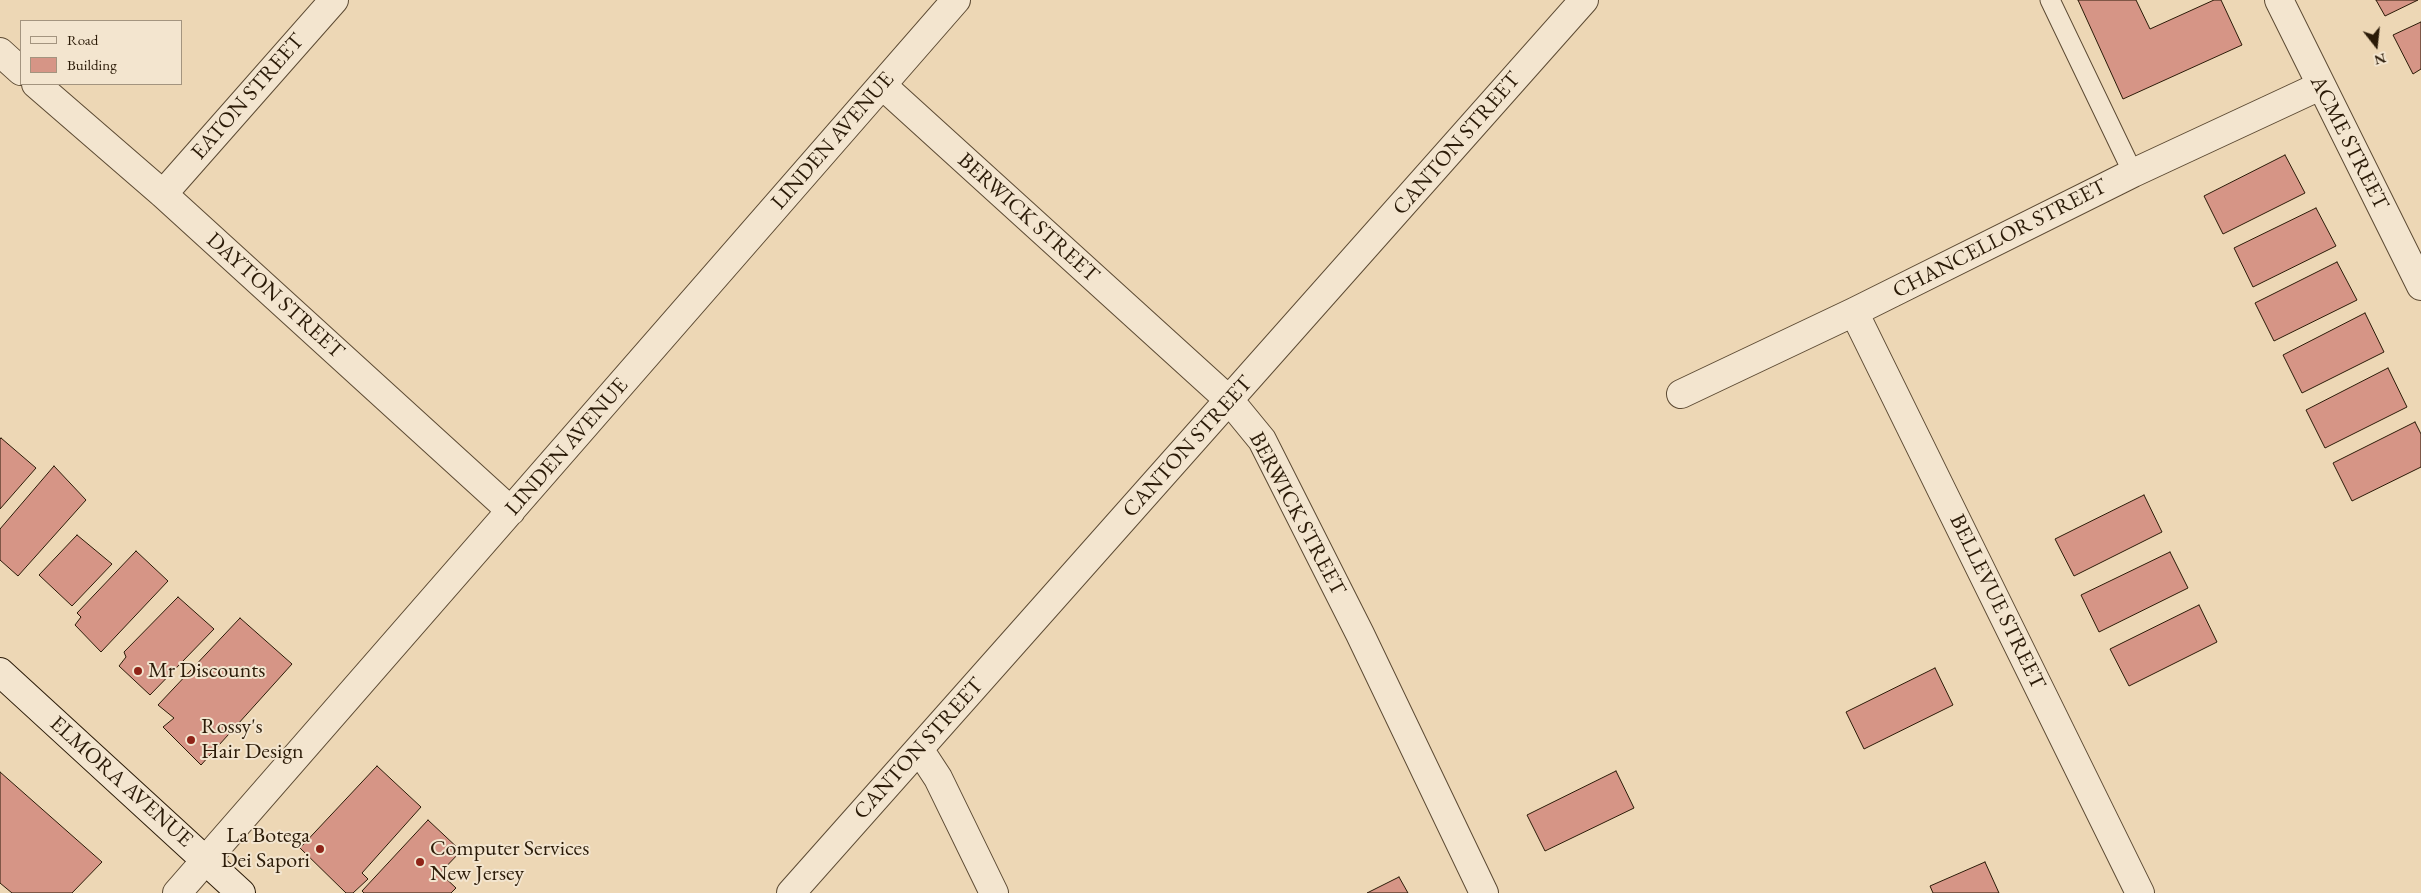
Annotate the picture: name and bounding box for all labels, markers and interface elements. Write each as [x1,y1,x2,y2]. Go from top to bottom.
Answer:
legend [20,20,182,85]
north arrow [2351,20,2401,70]
street label: EATON STREET [186,28,310,166]
text: Road [67,30,98,49]
text: N [2372,49,2388,70]
text: Building [67,55,117,74]
street label: LINDEN AVENUE [766,67,900,215]
street label: CANTON STREET [1388,67,1526,221]
street label: ACME STREET [2304,72,2394,214]
street label: BERWICK STREET [952,148,1104,288]
street label: CHANCELLOR STREET [1888,173,2112,305]
street label: DAYTON STREET [201,227,349,365]
street label: CANTON STREET [1118,371,1258,523]
street label: LINDEN AVENUE [500,373,634,521]
street label: BERWICK STREET [1243,428,1351,600]
street label: BELLEVUE STREET [1943,510,2051,694]
place label: Mr Discounts [148,658,265,684]
marker: Mr Discounts [132,665,144,677]
street label: CANTON STREET [849,673,989,825]
street label: ELMORA AVENUE [44,711,198,853]
place label: Rossy's Hair Design [201,714,304,766]
marker: Rossy's Hair Design [185,734,197,746]
place label: La Botega Dei Sapori [221,823,310,874]
place label: Computer Services New Jersey [430,836,589,888]
marker: La Botega Dei Sapori [314,843,326,855]
marker: Computer Services New Jersey [414,856,426,868]

